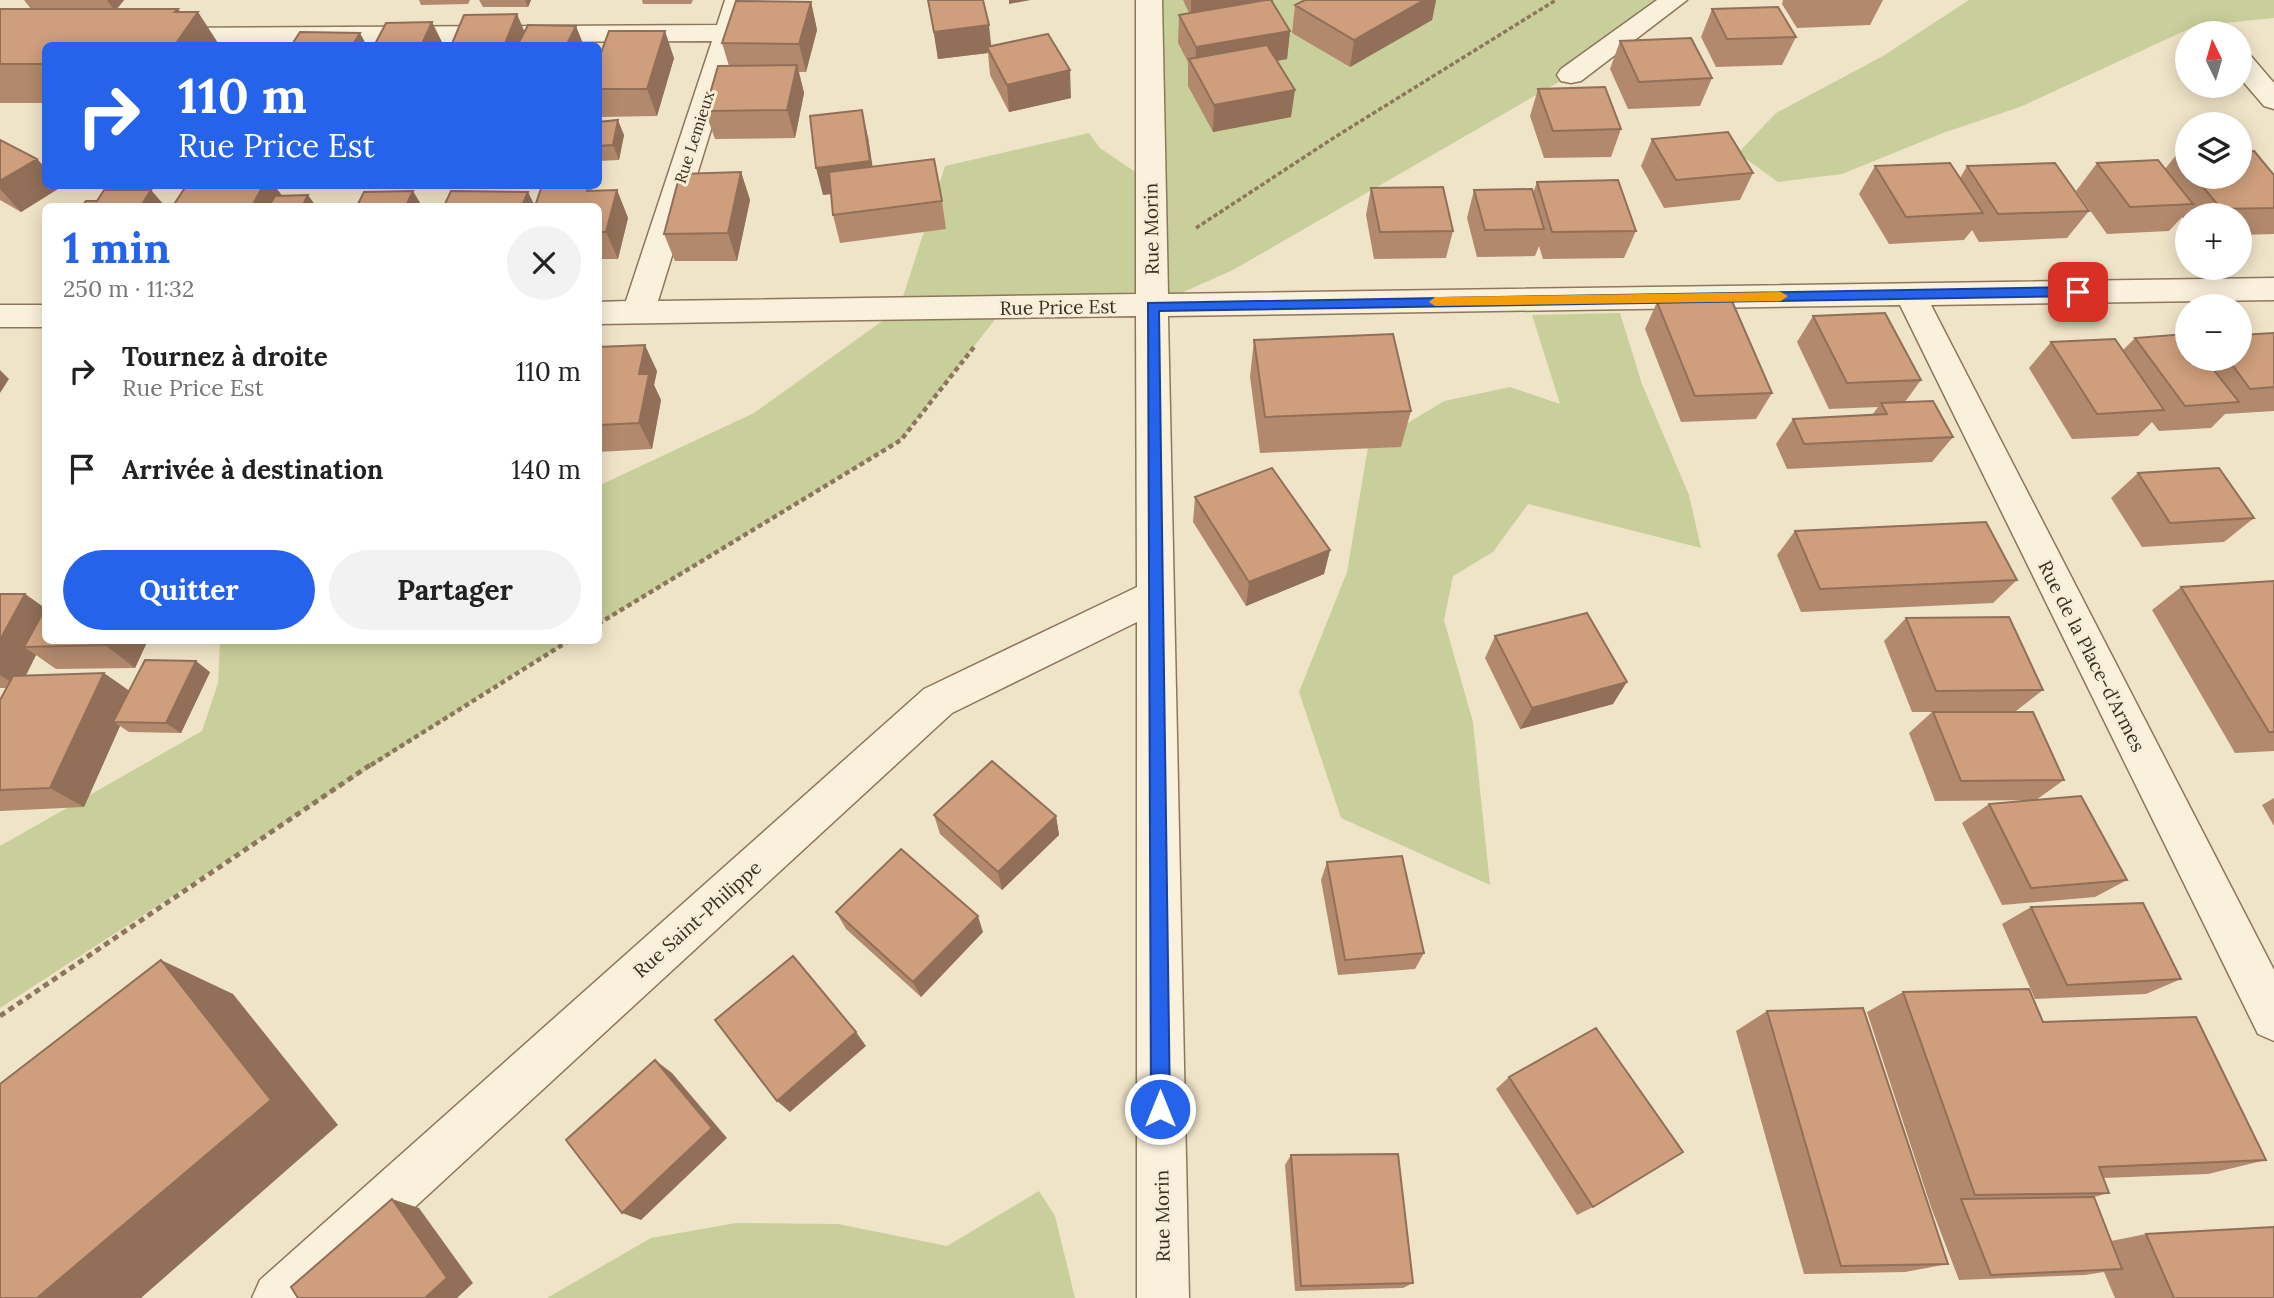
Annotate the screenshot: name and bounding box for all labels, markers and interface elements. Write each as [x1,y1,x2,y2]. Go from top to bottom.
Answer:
north arrow [2175,21,2252,98]
map controls [2175,21,2252,371]
text: 110 m [178,64,307,126]
icon: right [63,70,154,161]
street label: Rue Lemieux [670,88,718,186]
button: layers [2175,112,2252,189]
text: Rue Price Est [178,125,375,166]
street label: Rue Morin [1138,183,1164,275]
button: + [2175,203,2252,280]
text: 1 min [63,221,170,275]
button: close [507,226,581,300]
pin [2048,262,2108,322]
icon: arrive [2059,273,2097,311]
text: 250 m · 11:32 [63,274,194,303]
street label: Rue Price Est [999,294,1117,320]
button: − [2175,294,2252,371]
text: Tournez à droite [122,340,328,373]
icon: right [63,352,101,390]
text: 110 m [516,355,581,388]
text: Rue Price Est [122,373,264,402]
icon: arrive [63,450,101,488]
text: Arrivée à destination [122,453,383,486]
text: 140 m [511,453,581,486]
button: Quitter [63,550,315,630]
button: Partager [329,550,581,630]
street label: Rue de la Place-d'Armes [2033,556,2151,756]
street label: Rue Saint-Philippe [628,855,766,983]
position arrow [1123,1072,1197,1146]
street label: Rue Morin [1149,1170,1175,1262]

